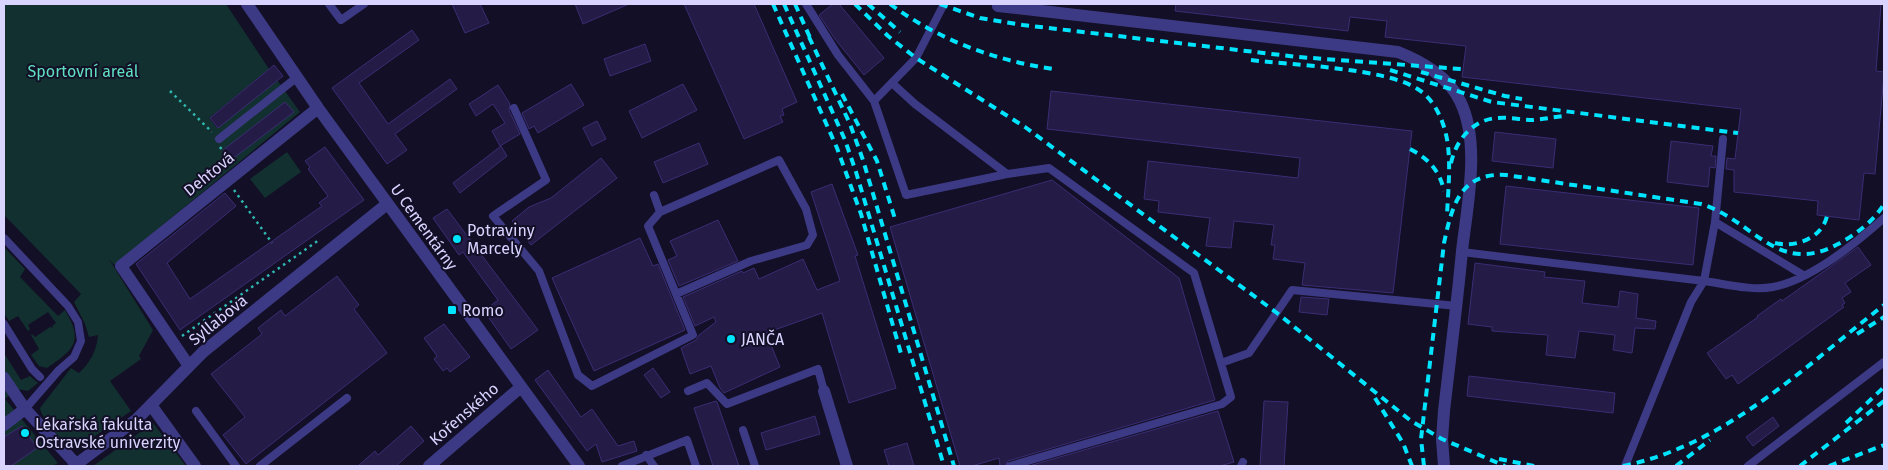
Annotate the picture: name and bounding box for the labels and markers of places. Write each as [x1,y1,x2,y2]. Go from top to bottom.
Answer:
place label: Potraviny Marcely [467,221,535,258]
marker: Potraviny Marcely [451,233,463,245]
place label: Romo [462,301,504,320]
marker: Romo [446,304,458,316]
place label: JANČA [741,329,785,349]
marker: JANČA [725,333,737,345]
place label: Lékařská fakulta Ostravské univerzity [35,415,181,452]
marker: Lékařská fakulta Ostravské univerzity [19,427,31,439]

